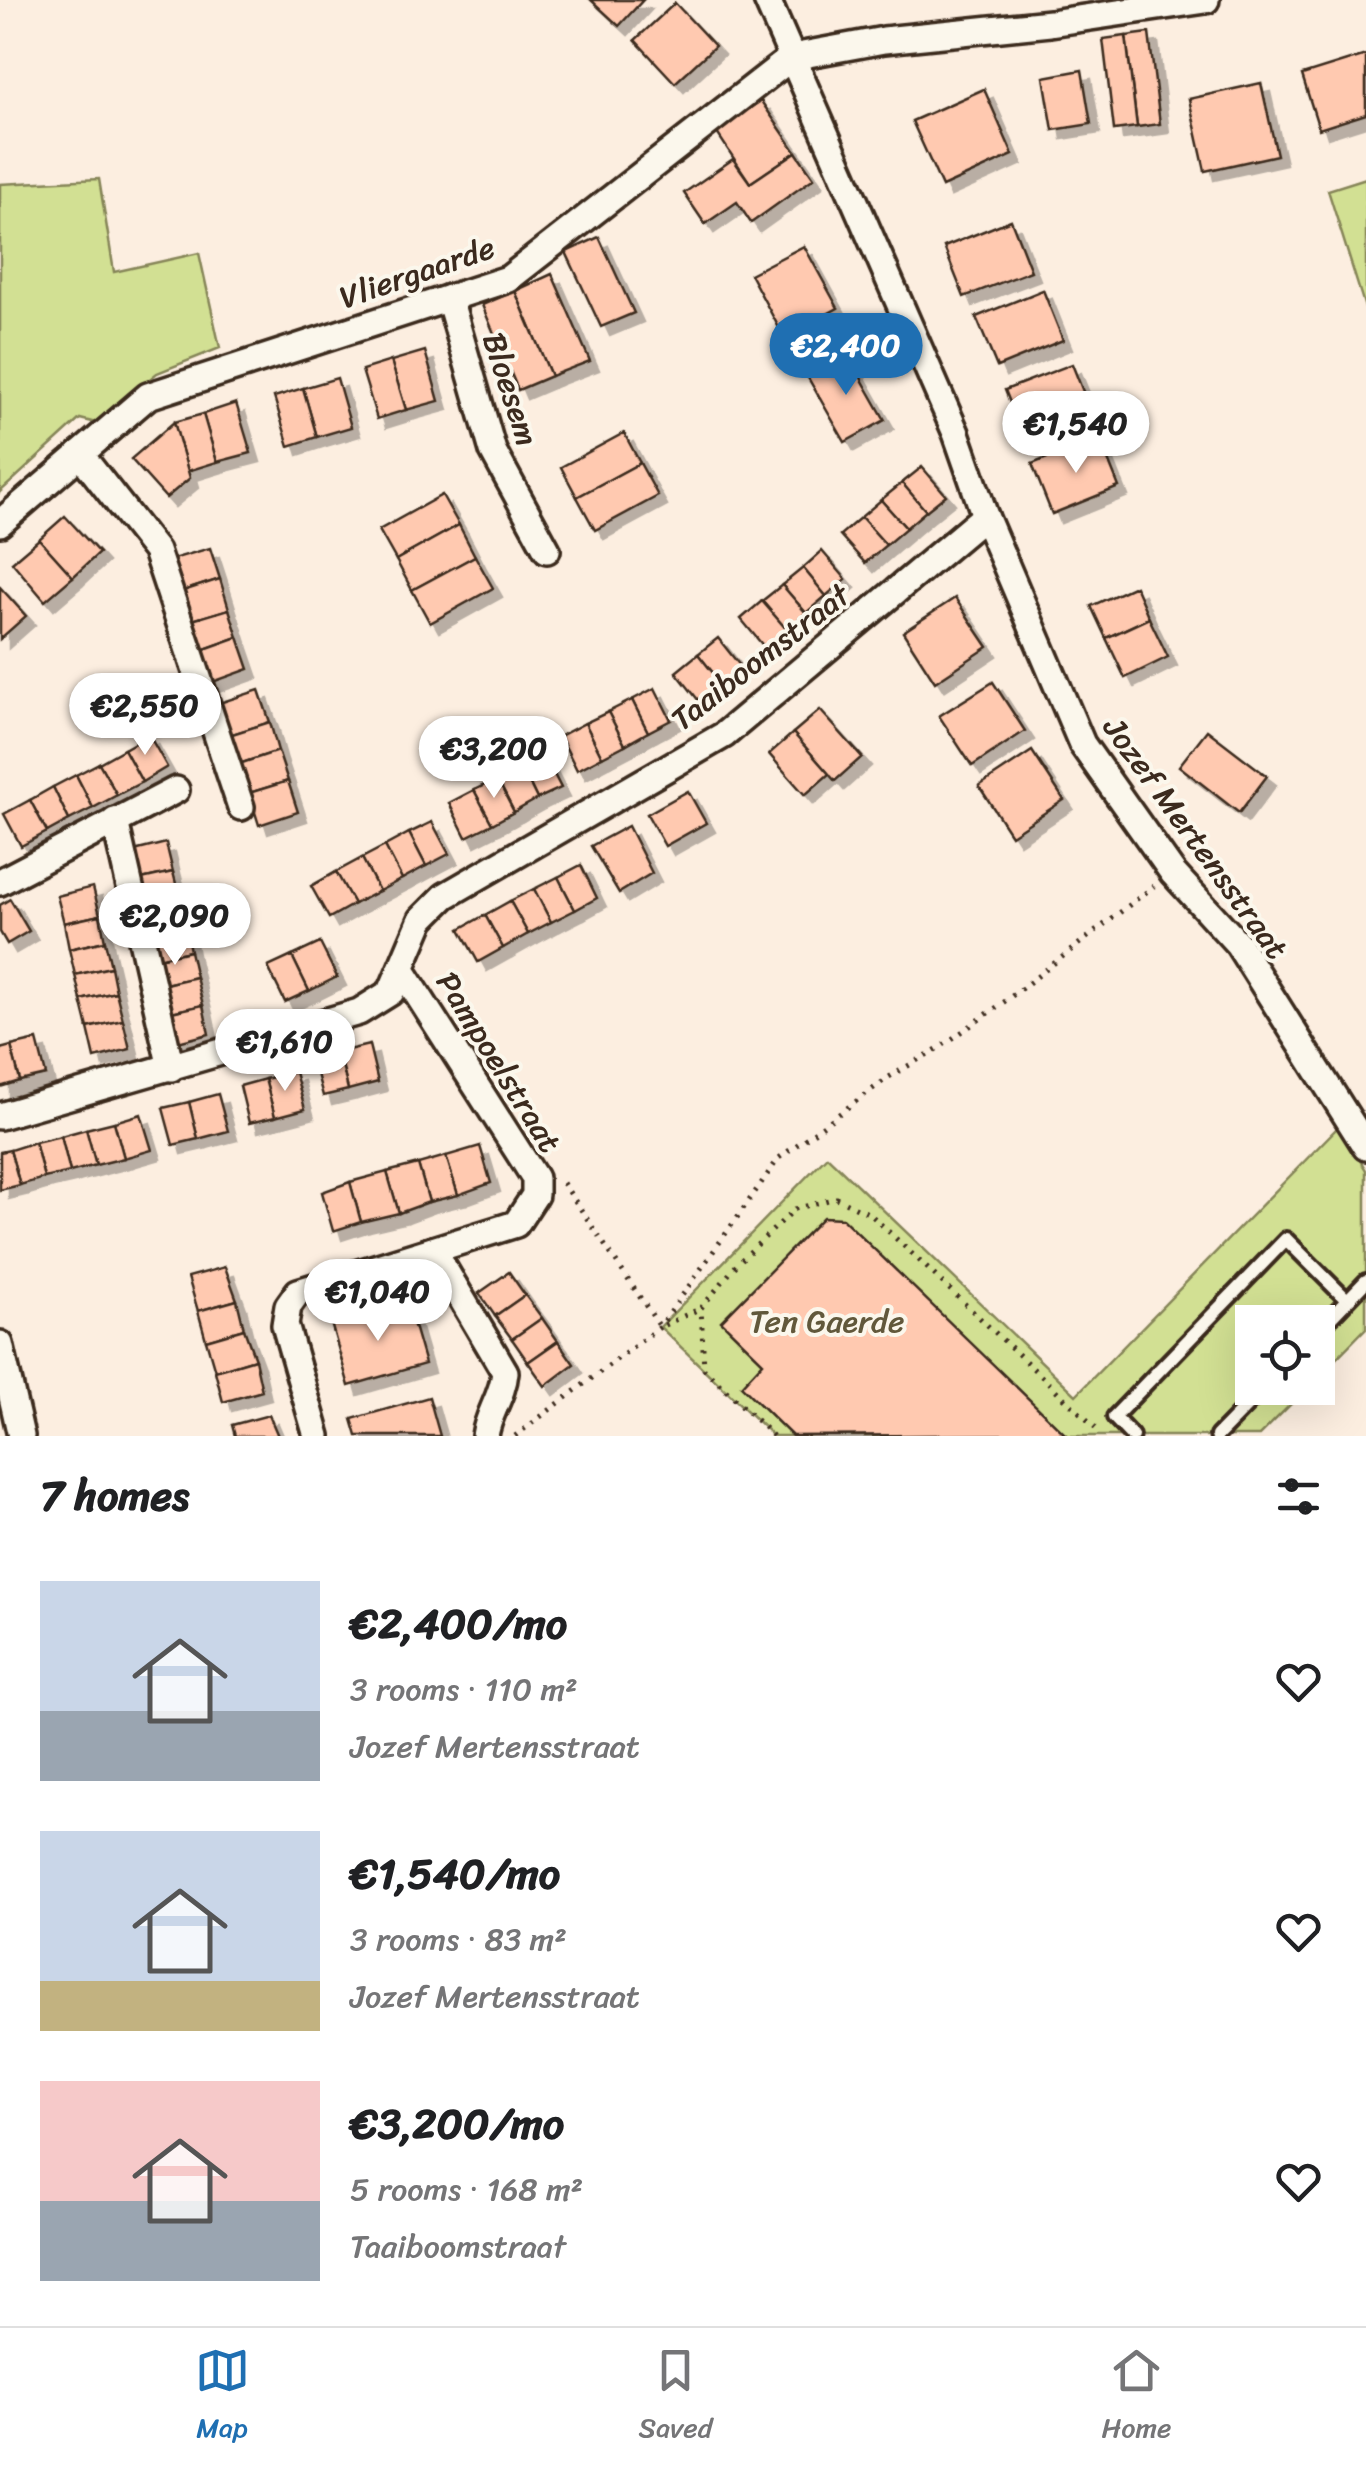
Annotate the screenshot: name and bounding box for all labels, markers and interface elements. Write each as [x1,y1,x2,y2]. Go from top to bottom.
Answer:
street label: Vliergaarde [332,219,503,326]
pin: €2,400 [765,313,927,398]
text: €2,400 [792,317,900,374]
street label: Bloesem [465,325,556,453]
pin: €1,540 [995,391,1157,476]
text: €1,540 [1024,395,1128,452]
street label: Taaiboomstraat [658,568,864,746]
pin: €2,550 [64,673,226,758]
text: €2,550 [91,677,199,734]
street label: Jozef Mertensstraat [1087,704,1304,972]
pin: €3,200 [413,716,575,801]
text: €3,200 [441,720,547,777]
pin: €2,090 [94,883,256,968]
text: €2,090 [121,887,229,944]
street label: Pampoelstraat [420,960,577,1165]
pin: €1,610 [204,1009,366,1094]
text: €1,610 [237,1013,333,1070]
pin: €1,040 [297,1259,459,1344]
text: €1,040 [326,1263,430,1320]
park label: Ten Gaerde [750,1293,904,1350]
map controls [1235,1305,1335,1405]
button: locate [1235,1305,1335,1405]
text: 7 homes [40,1459,189,1533]
icon: filters [1271,1469,1326,1524]
text: €2,400/mo [350,1587,567,1661]
icon: home [120,1621,240,1741]
icon: heart [1271,1654,1326,1709]
text: 3 rooms · 110 m² [350,1661,578,1718]
text: Jozef Mertensstraat [350,1718,640,1775]
text: €1,540/mo [350,1837,560,1911]
icon: home [120,1871,240,1991]
icon: heart [1271,1904,1326,1959]
text: 3 rooms · 83 m² [350,1911,567,1968]
text: Jozef Mertensstraat [350,1968,640,2025]
text: €3,200/mo [350,2087,564,2161]
icon: home [120,2121,240,2241]
icon: heart [1271,2154,1326,2209]
text: 5 rooms · 168 m² [350,2161,583,2218]
text: Taaiboomstraat [350,2218,566,2275]
tab: Map [195,2343,250,2452]
tab: Saved [639,2343,712,2452]
tab: Home [1102,2343,1171,2452]

